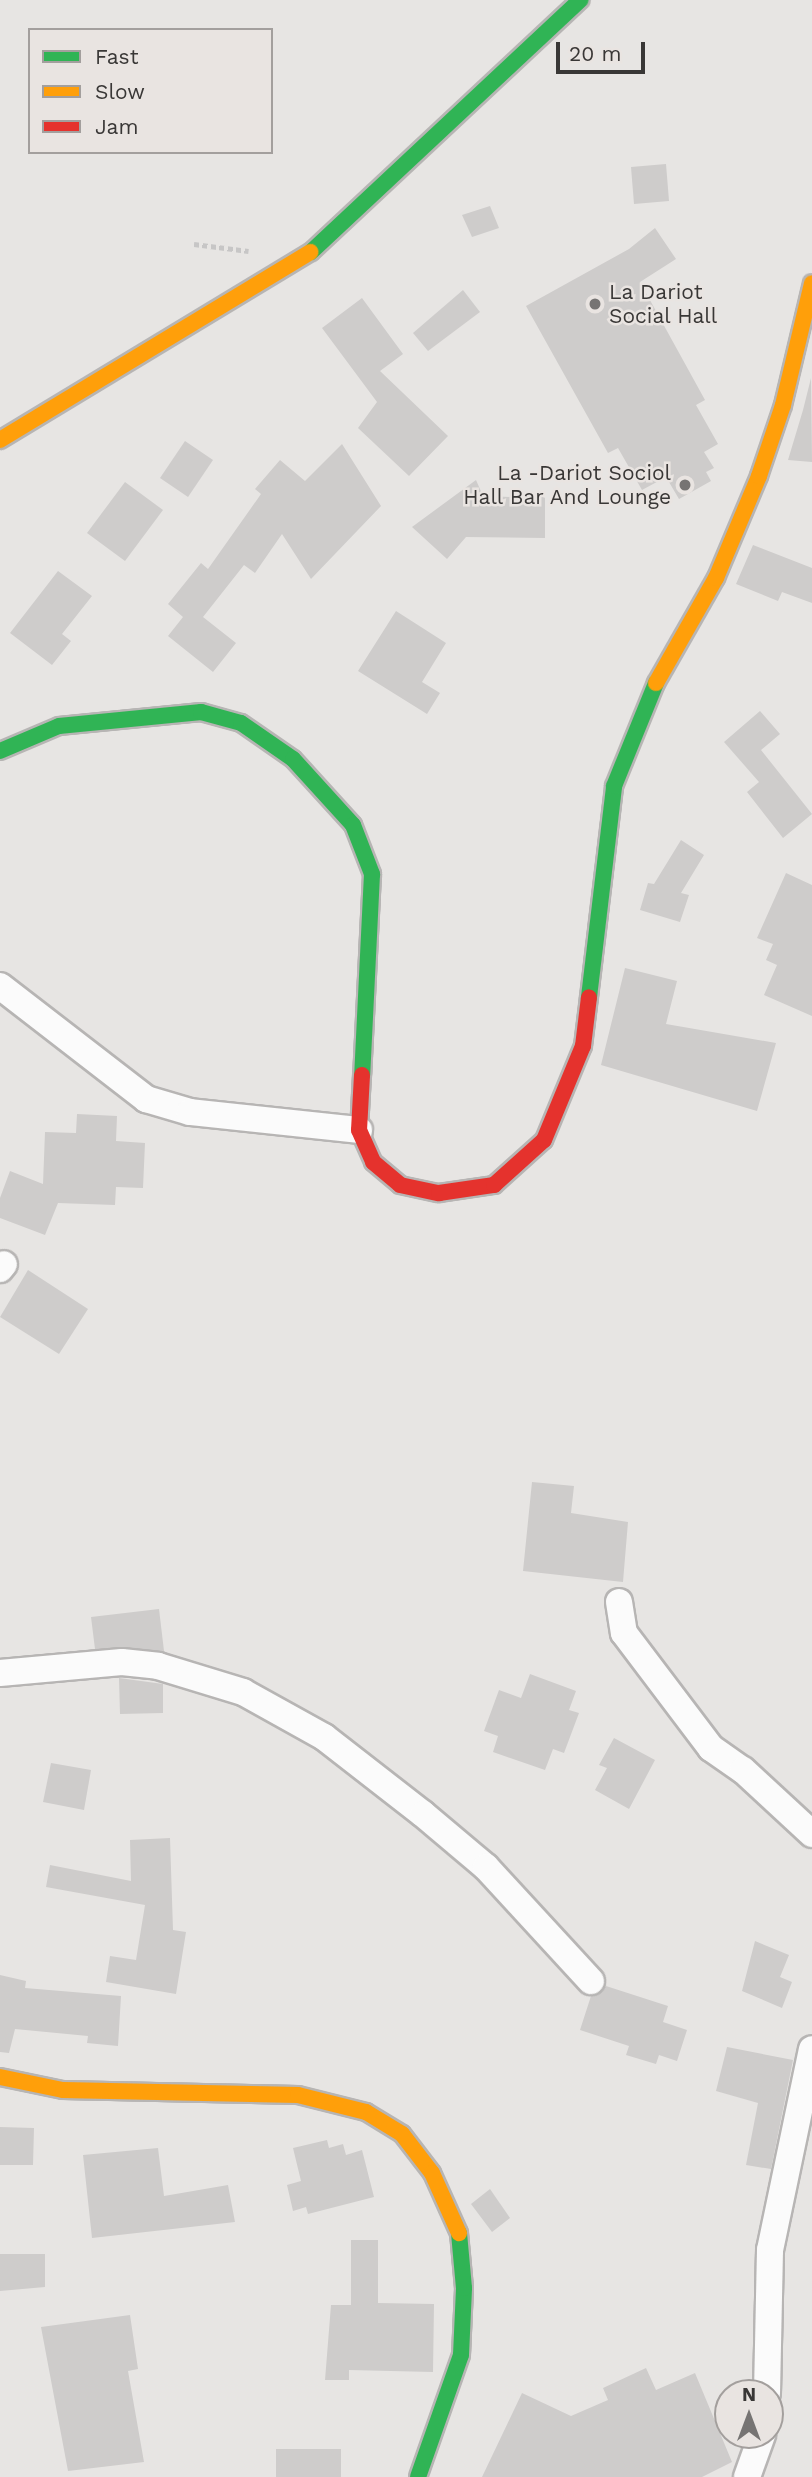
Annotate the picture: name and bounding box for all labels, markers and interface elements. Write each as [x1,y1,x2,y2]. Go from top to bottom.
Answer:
legend [28,28,273,154]
scale bar [560,28,649,72]
text: 20 m [569,41,621,66]
text: Fast [95,44,139,69]
text: Slow [95,79,145,104]
text: Jam [95,114,138,139]
place label: La Dariot Social Hall [609,279,718,329]
marker: La Dariot Social Hall [587,296,603,312]
place label: La -Dariot Sociol Hall Bar And Lounge [461,460,671,510]
marker: La -Dariot Sociol Hall Bar And Lounge [677,477,693,493]
north arrow [714,2379,784,2449]
text: N [742,2383,756,2406]

